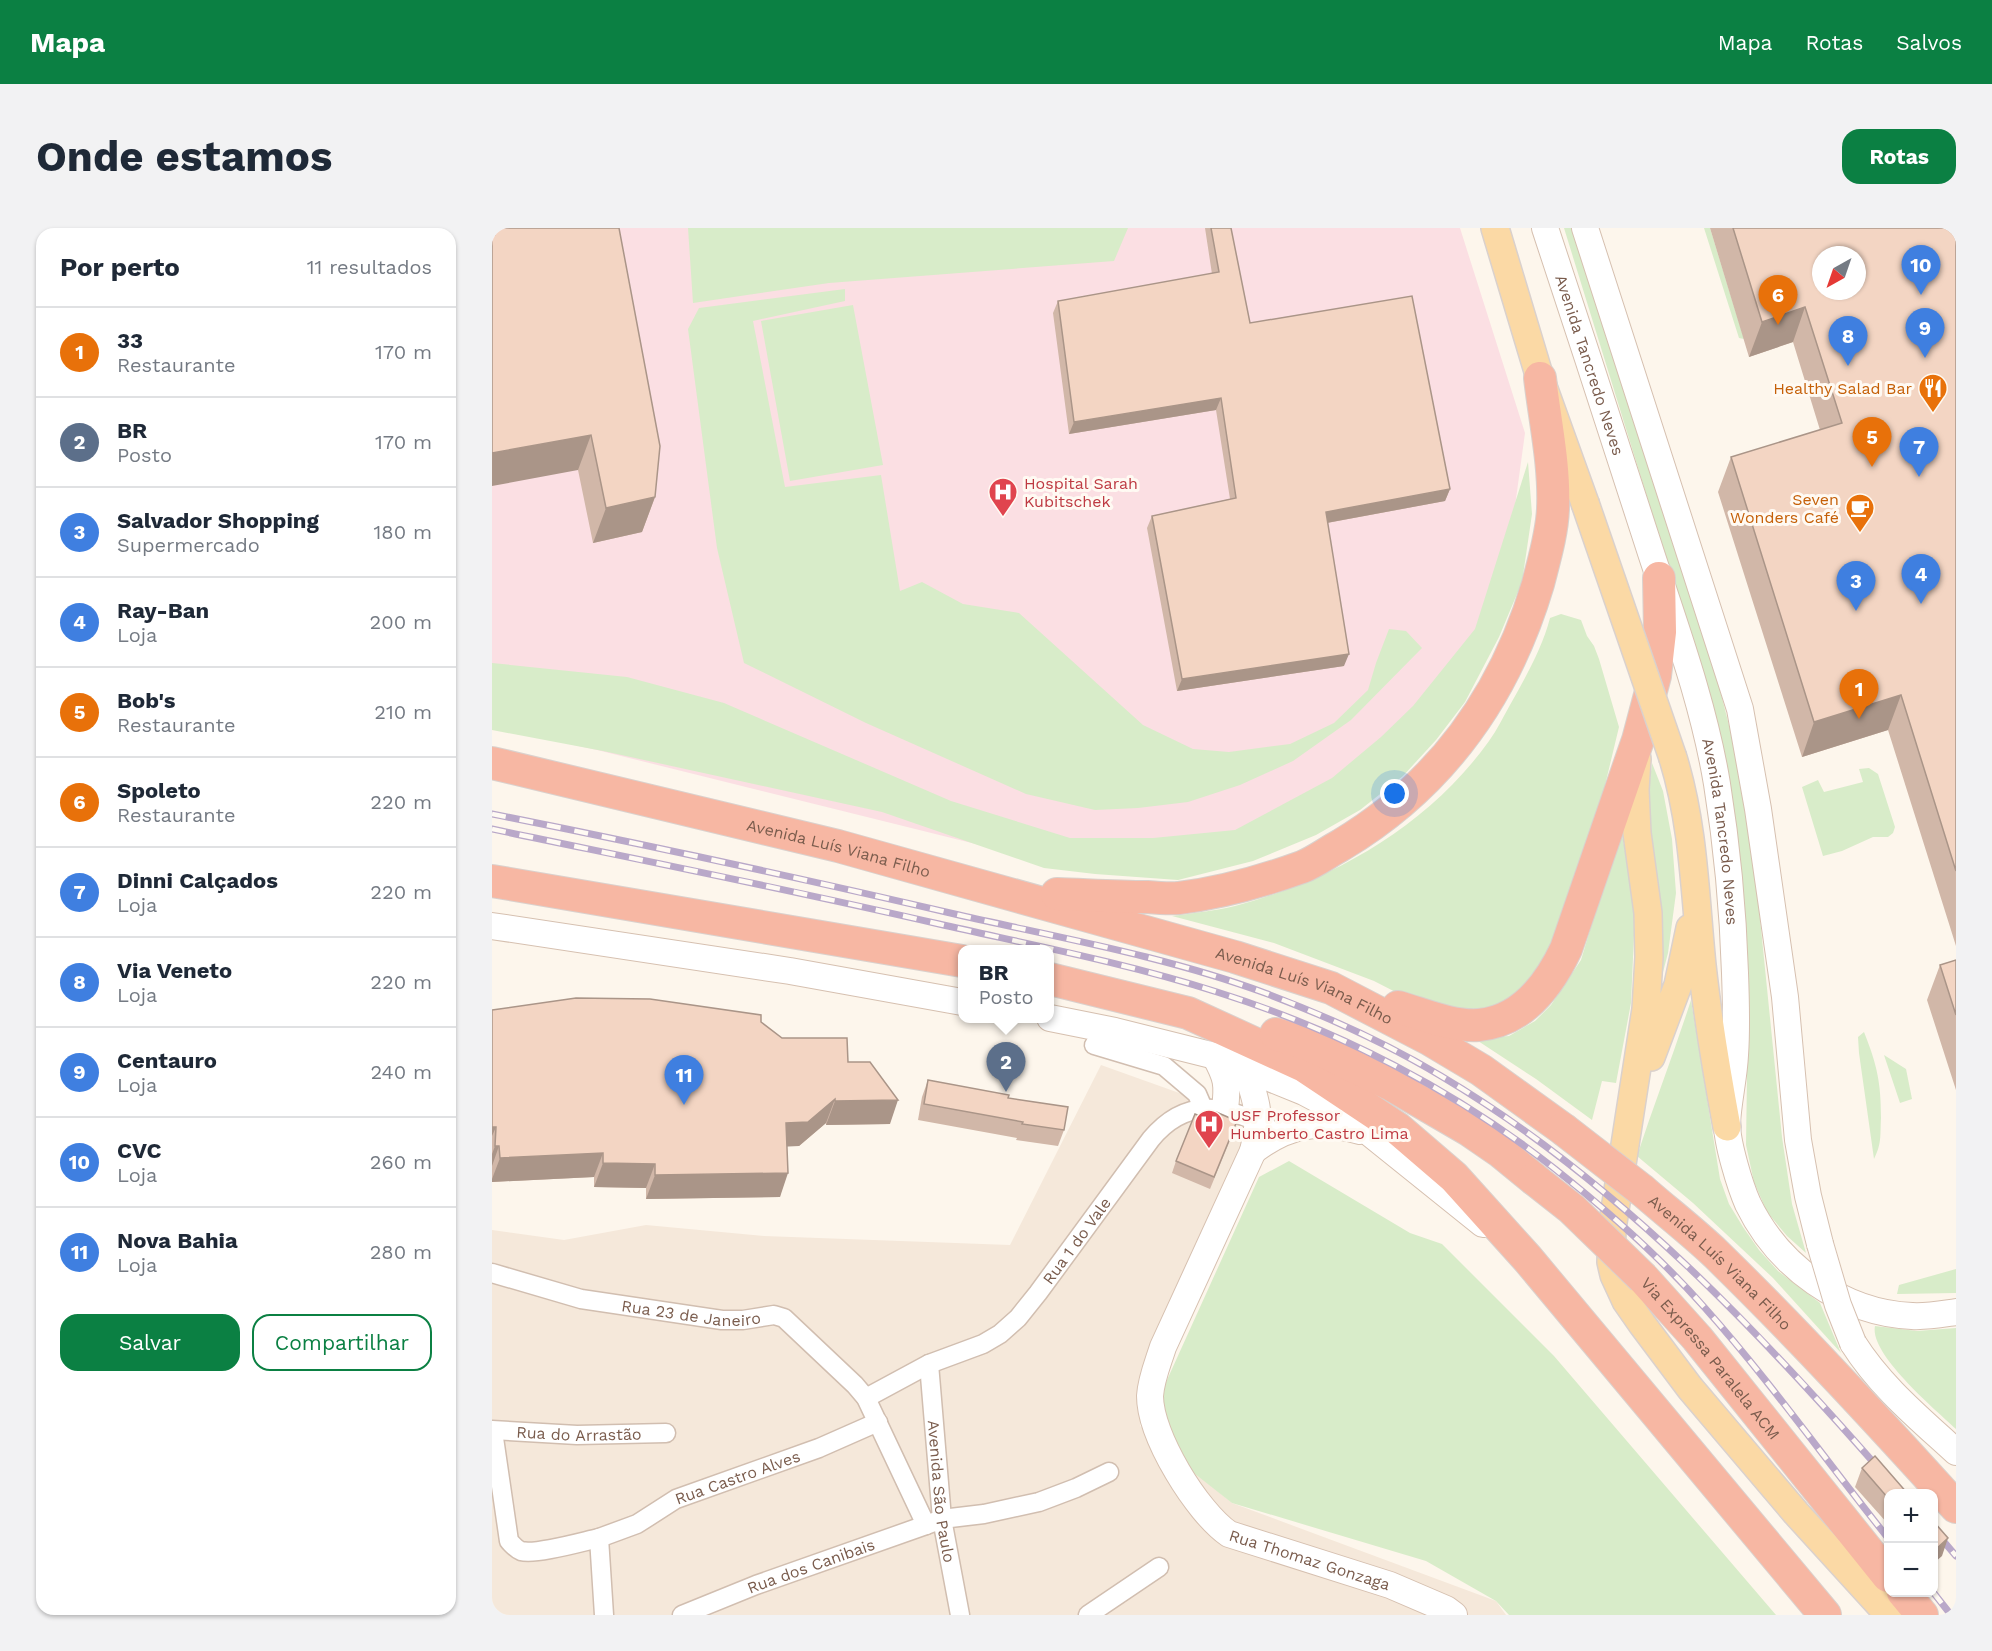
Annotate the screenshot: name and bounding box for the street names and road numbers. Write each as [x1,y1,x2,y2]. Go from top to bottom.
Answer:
street label: Avenida Tancredo Neves [1551,272,1628,458]
street label: Avenida Tancredo Neves [1698,736,1742,926]
street label: Avenida Luís Viana Filho [745,815,933,881]
street label: Avenida Luís Viana Filho [1213,943,1396,1029]
street label: Avenida Luís Viana Filho [1644,1191,1795,1334]
street label: Rua 1 do Vale [1039,1194,1115,1288]
street label: Via Expressa Paralela ACM [1637,1274,1784,1443]
street label: Rua 23 de Janeiro [620,1296,762,1330]
street label: Avenida São Paulo [924,1419,959,1564]
street label: Rua do Arrastão [516,1422,642,1445]
street label: Rua Castro Alves [672,1447,803,1509]
street label: Rua Thomaz Gonzaga [1227,1526,1392,1594]
street label: Rua dos Canibais [744,1535,877,1598]

